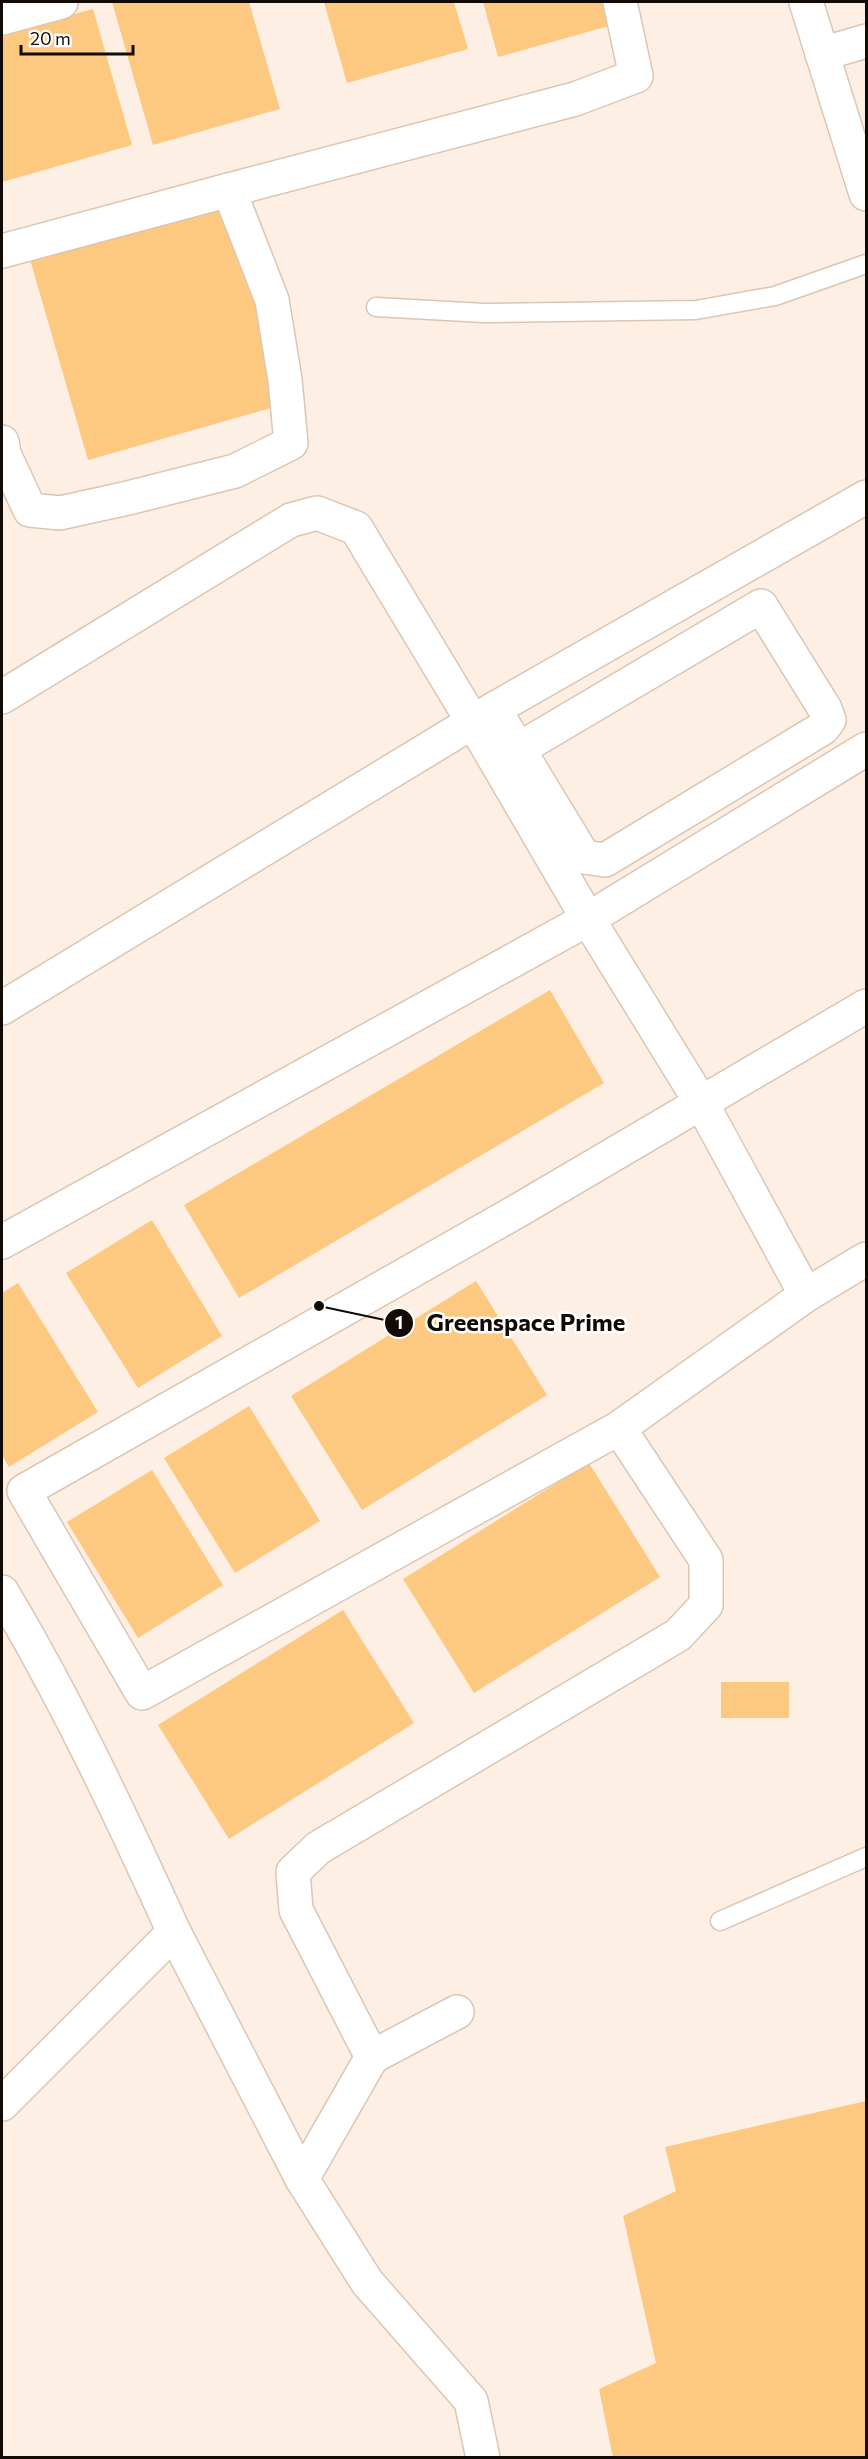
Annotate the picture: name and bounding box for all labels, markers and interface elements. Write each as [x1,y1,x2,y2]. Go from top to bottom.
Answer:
scale bar [21,18,134,56]
text: 20 m [30,27,71,49]
callout: Greenspace Prime [384,1302,637,1344]
text: Greenspace Prime [427,1307,625,1336]
text: 1 [395,1311,403,1333]

